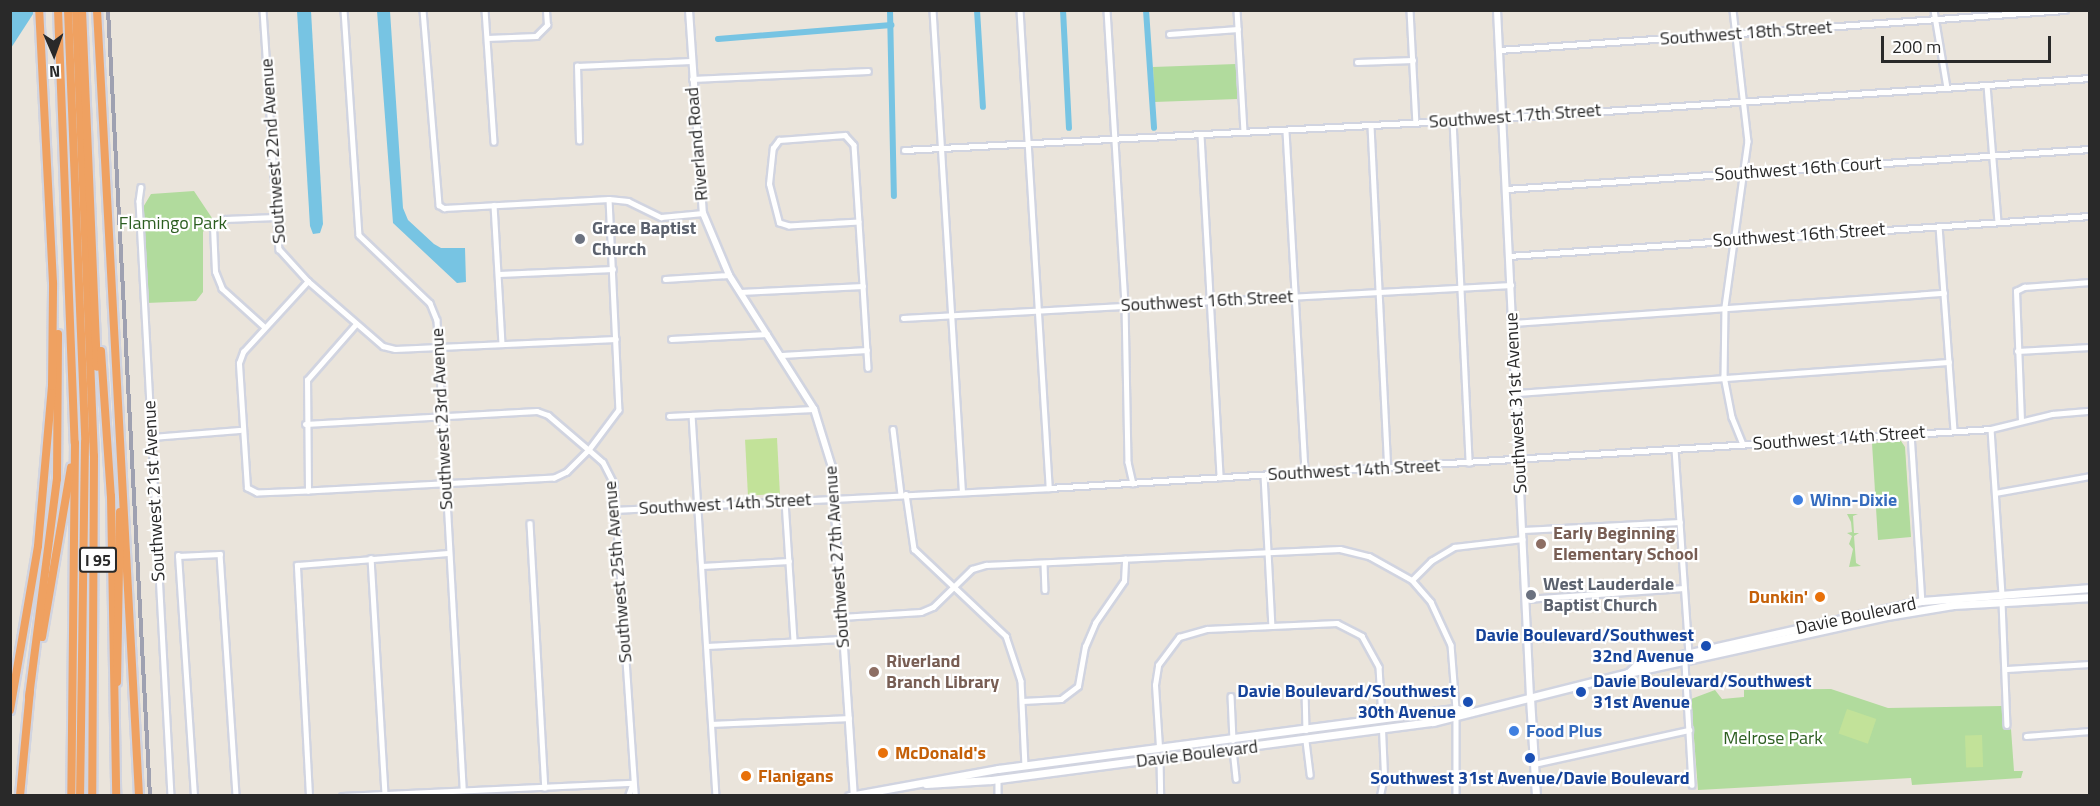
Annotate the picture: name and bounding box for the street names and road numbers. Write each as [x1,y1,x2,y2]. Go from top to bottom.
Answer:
street label: Southwest 18th Street [1659,16,1833,50]
street label: Southwest 22nd Avenue [256,58,290,244]
street label: Riverland Road [681,86,713,202]
street label: Southwest 17th Street [1428,99,1602,133]
street label: Southwest 16th Court [1714,152,1882,186]
street label: Southwest 16th Street [1712,218,1886,252]
street label: Southwest 16th Street [1120,286,1294,316]
street label: Southwest 31st Avenue [1500,312,1532,494]
street label: Southwest 23rd Avenue [426,328,458,510]
street label: Southwest 21st Avenue [138,400,170,582]
street label: Southwest 14th Street [1752,421,1926,455]
street label: Southwest 14th Street [1267,455,1441,485]
street label: Southwest 27th Avenue [820,465,854,649]
street label: Southwest 25th Avenue [599,480,637,664]
street label: Southwest 14th Street [638,489,812,519]
road number: I 95 [78,547,118,573]
street label: Davie Boulevard [1794,593,1918,639]
street label: Davie Boulevard [1135,736,1259,772]

